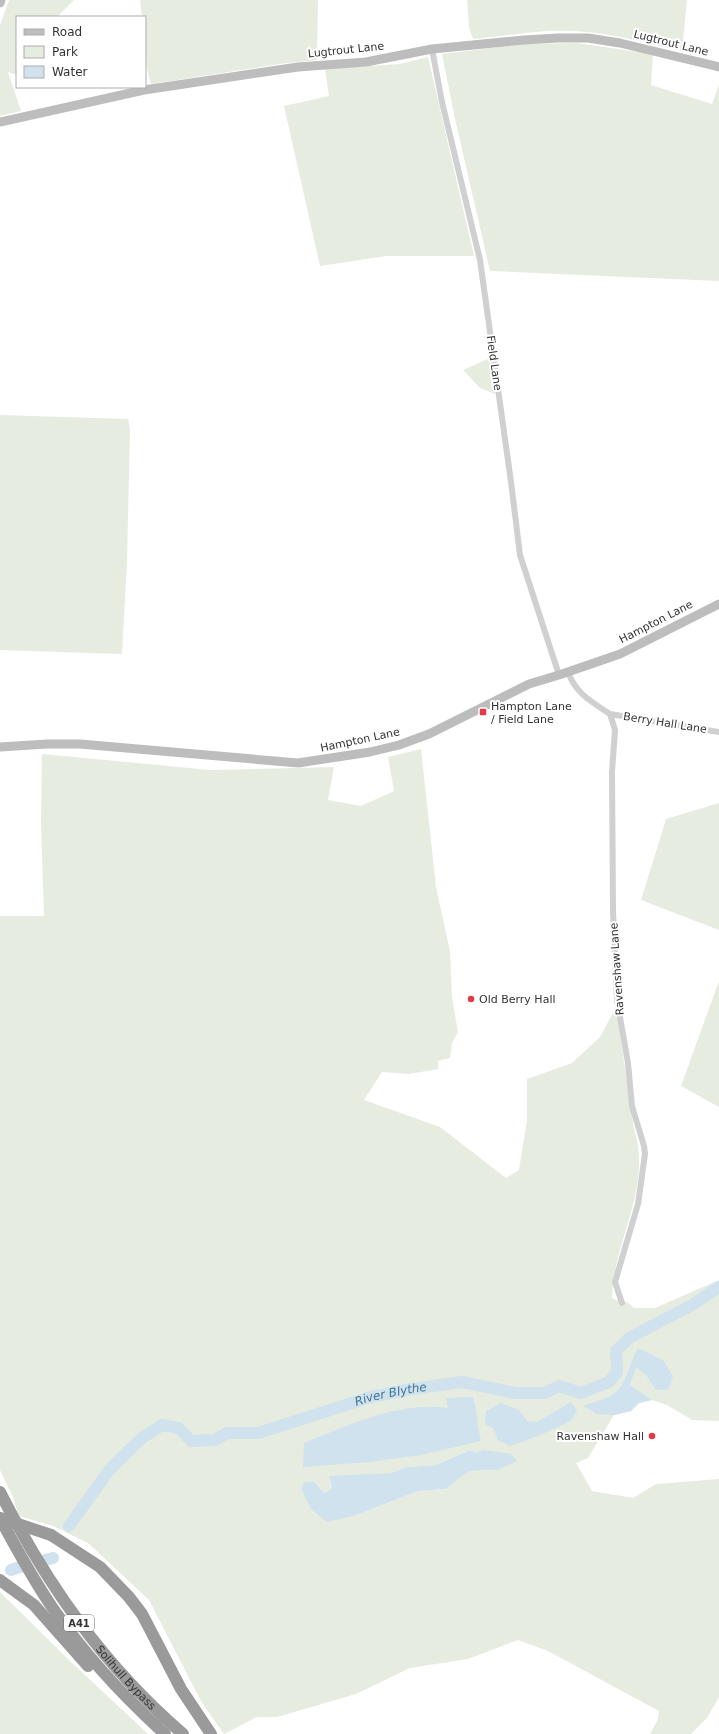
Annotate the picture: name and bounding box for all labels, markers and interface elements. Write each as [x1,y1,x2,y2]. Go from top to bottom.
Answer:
legend [16,16,146,88]
text: Road [52,25,82,39]
street label: Lugtrout Lane [632,27,710,59]
street label: Lugtrout Lane [307,40,385,60]
text: Park [52,45,78,59]
text: Water [52,65,88,79]
street label: Field Lane [484,335,504,392]
street label: Hampton Lane [617,598,695,646]
place label: Hampton Lane / Field Lane [491,700,572,726]
marker: Hampton Lane / Field Lane [478,707,488,717]
street label: Berry Hall Lane [622,710,708,736]
street label: Hampton Lane [319,725,401,755]
street label: Ravenshaw Lane [607,922,627,1016]
place label: Old Berry Hall [479,993,556,1006]
marker: Old Berry Hall [466,994,476,1004]
water label: River Blythe [353,1380,428,1409]
place label: Ravenshaw Hall [557,1430,644,1443]
marker: Ravenshaw Hall [647,1431,657,1441]
road number: A41 [64,1615,94,1631]
street label: Solihull Bypass [93,1643,159,1713]

